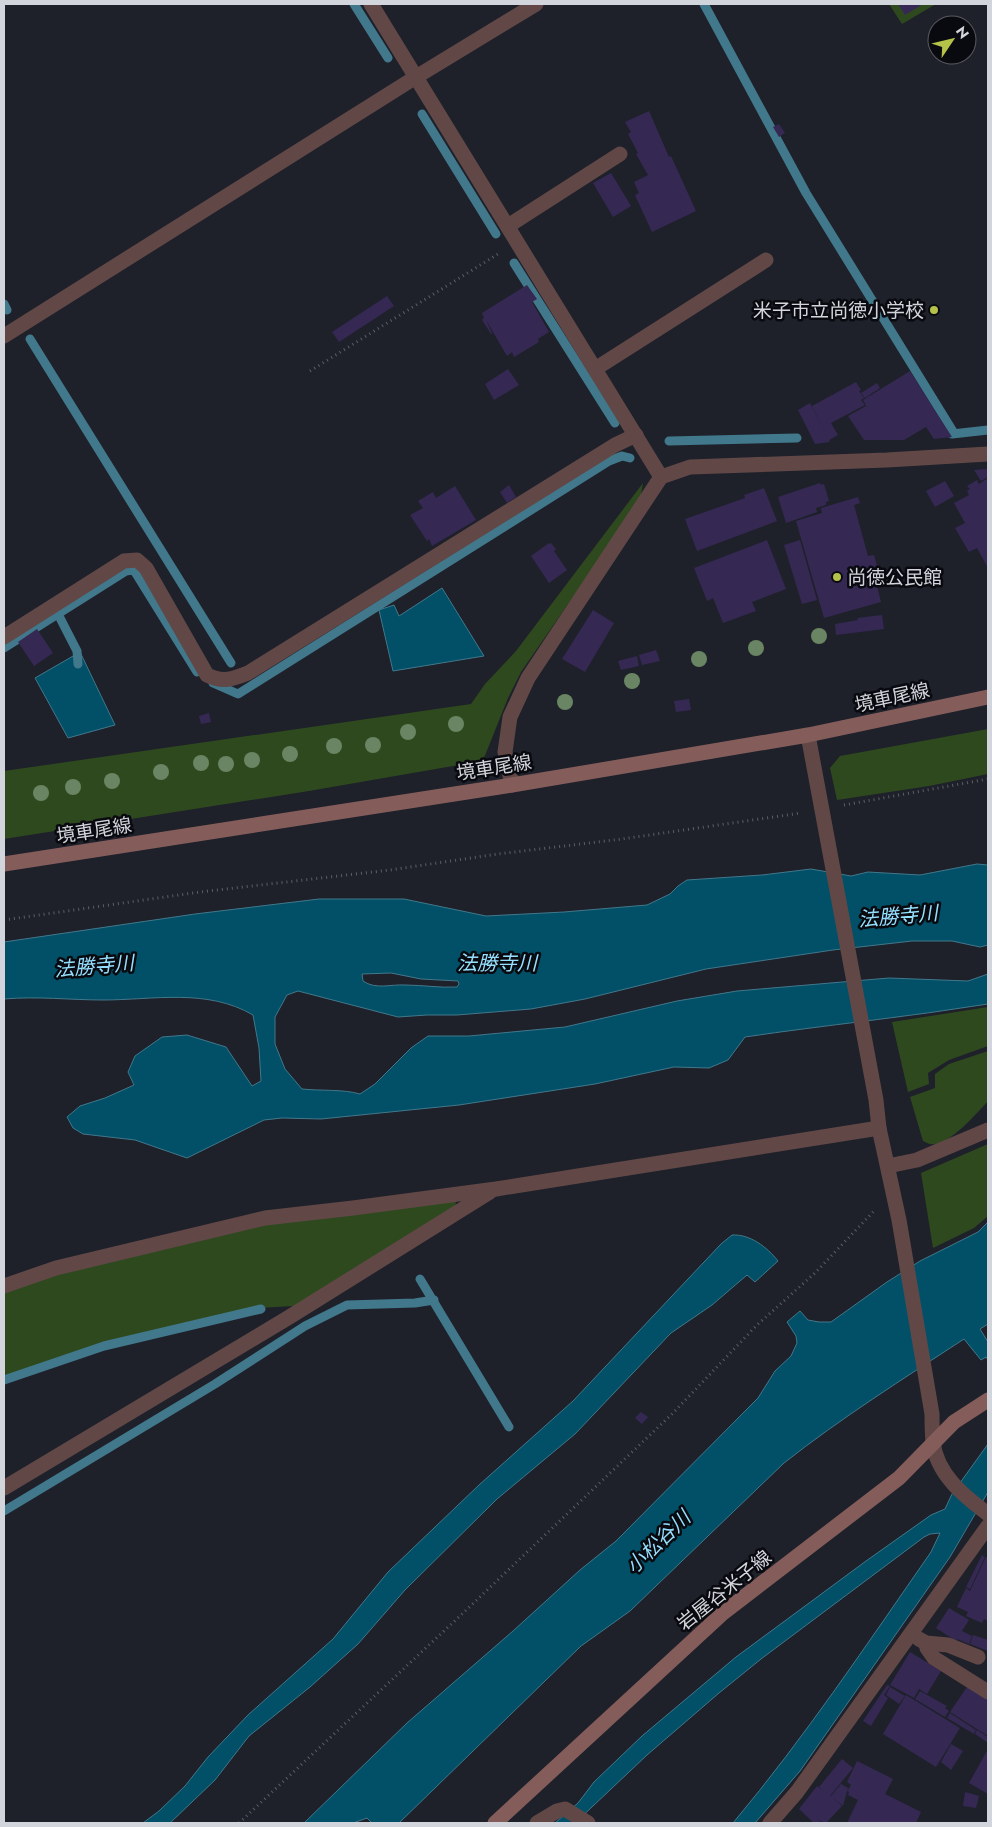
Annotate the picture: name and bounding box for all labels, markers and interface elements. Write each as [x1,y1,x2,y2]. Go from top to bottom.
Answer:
north arrow [927,15,977,65]
text: N [951,22,974,43]
place label: 米子市立尚徳小学校 [753,297,924,324]
marker: 米子市立尚徳小学校 [928,304,940,316]
place label: 尚徳公民館 [847,564,942,591]
marker: 尚徳公民館 [831,571,843,583]
street label: 境車尾線 [852,676,932,719]
street label: 境車尾線 [454,748,534,787]
street label: 境車尾線 [54,811,134,850]
water label: 法勝寺川 [857,898,941,934]
water label: 法勝寺川 [53,948,137,984]
water label: 法勝寺川 [457,949,539,978]
water label: 小松谷川 [620,1503,699,1581]
street label: 岩屋谷米子線 [672,1544,777,1637]

